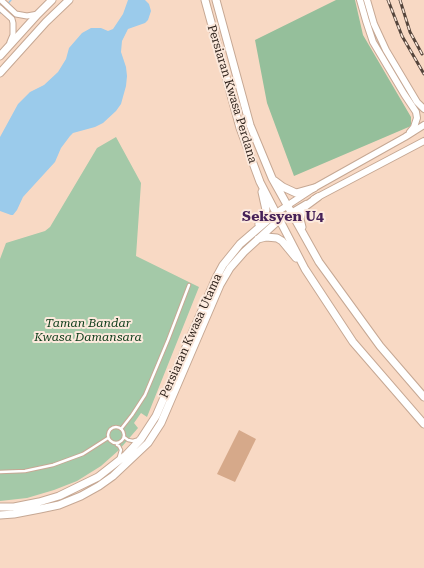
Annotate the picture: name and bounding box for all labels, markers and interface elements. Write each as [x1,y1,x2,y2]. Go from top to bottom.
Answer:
street label: Persiaran Kwasa Perdana [204,23,260,165]
district label: Seksyen U4 [242,209,324,225]
street label: Persiaran Kwasa Utama [157,272,225,400]
park label: Taman Bandar Kwasa Damansara [34,316,142,344]

